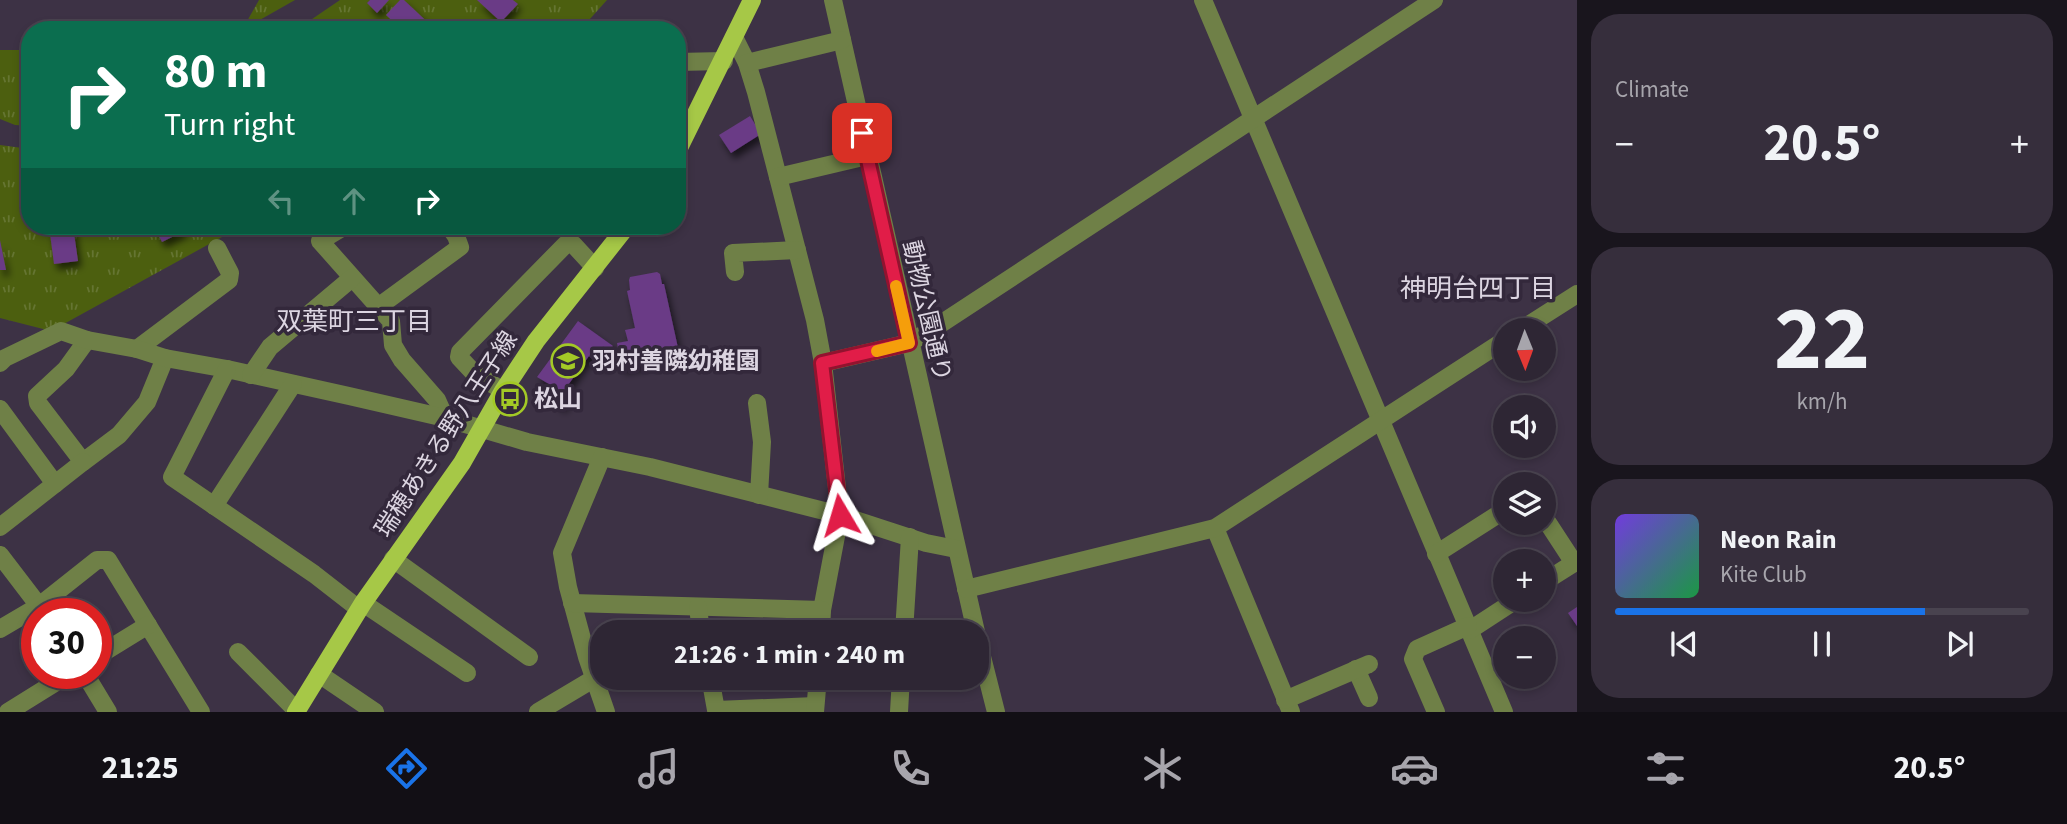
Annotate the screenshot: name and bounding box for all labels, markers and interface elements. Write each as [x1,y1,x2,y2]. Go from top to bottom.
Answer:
text: 80 m [164,37,268,107]
icon: right [49,49,140,140]
text: Climate [1615,73,1689,106]
text: Turn right [164,102,295,148]
pin [832,103,892,163]
text: 20.5° [1764,107,1880,181]
icon: arrive [843,114,881,152]
text: − [1615,118,1634,172]
text: + [2010,118,2029,172]
icon: left [262,182,300,220]
icon: ahead [335,182,373,220]
icon: right [408,182,446,220]
street label: 動物公園通り [893,237,960,385]
district label: 神明台四丁目 [1400,270,1556,307]
text: 22 [1774,275,1870,404]
district label: 双葉町三丁目 [276,303,432,340]
north arrow [1493,318,1556,382]
map controls [1493,318,1556,689]
street label: 瑞穂あきる野八王子線 [367,324,526,544]
school or university icon: 羽村善隣幼稚園 [549,342,587,380]
place label: 羽村善隣幼稚園 [592,344,760,379]
bus stop icon: 松山 [491,380,529,418]
place label: 松山 [534,382,582,417]
text: km/h [1796,385,1848,418]
button: sound [1493,395,1556,458]
button: layers [1493,472,1556,535]
position arrow [803,478,877,552]
text: Neon Rain [1720,521,1837,558]
button: + [1493,549,1556,612]
text: Kite Club [1720,558,1807,591]
speed limit sign: 30 [21,598,112,689]
icon: previous [1665,625,1703,663]
icon: pause [1803,625,1841,663]
icon: next [1941,625,1979,663]
button: − [1493,626,1556,689]
text: 21:26 · 1 min · 240 m [674,636,905,673]
icon: directions [382,744,431,793]
icon: music [634,744,683,793]
icon: phone [886,744,935,793]
icon: climate [1138,744,1187,793]
icon: car [1390,744,1439,793]
icon: filters [1641,744,1690,793]
text: 21:25 [101,745,179,791]
text: 20.5° [1893,745,1965,791]

